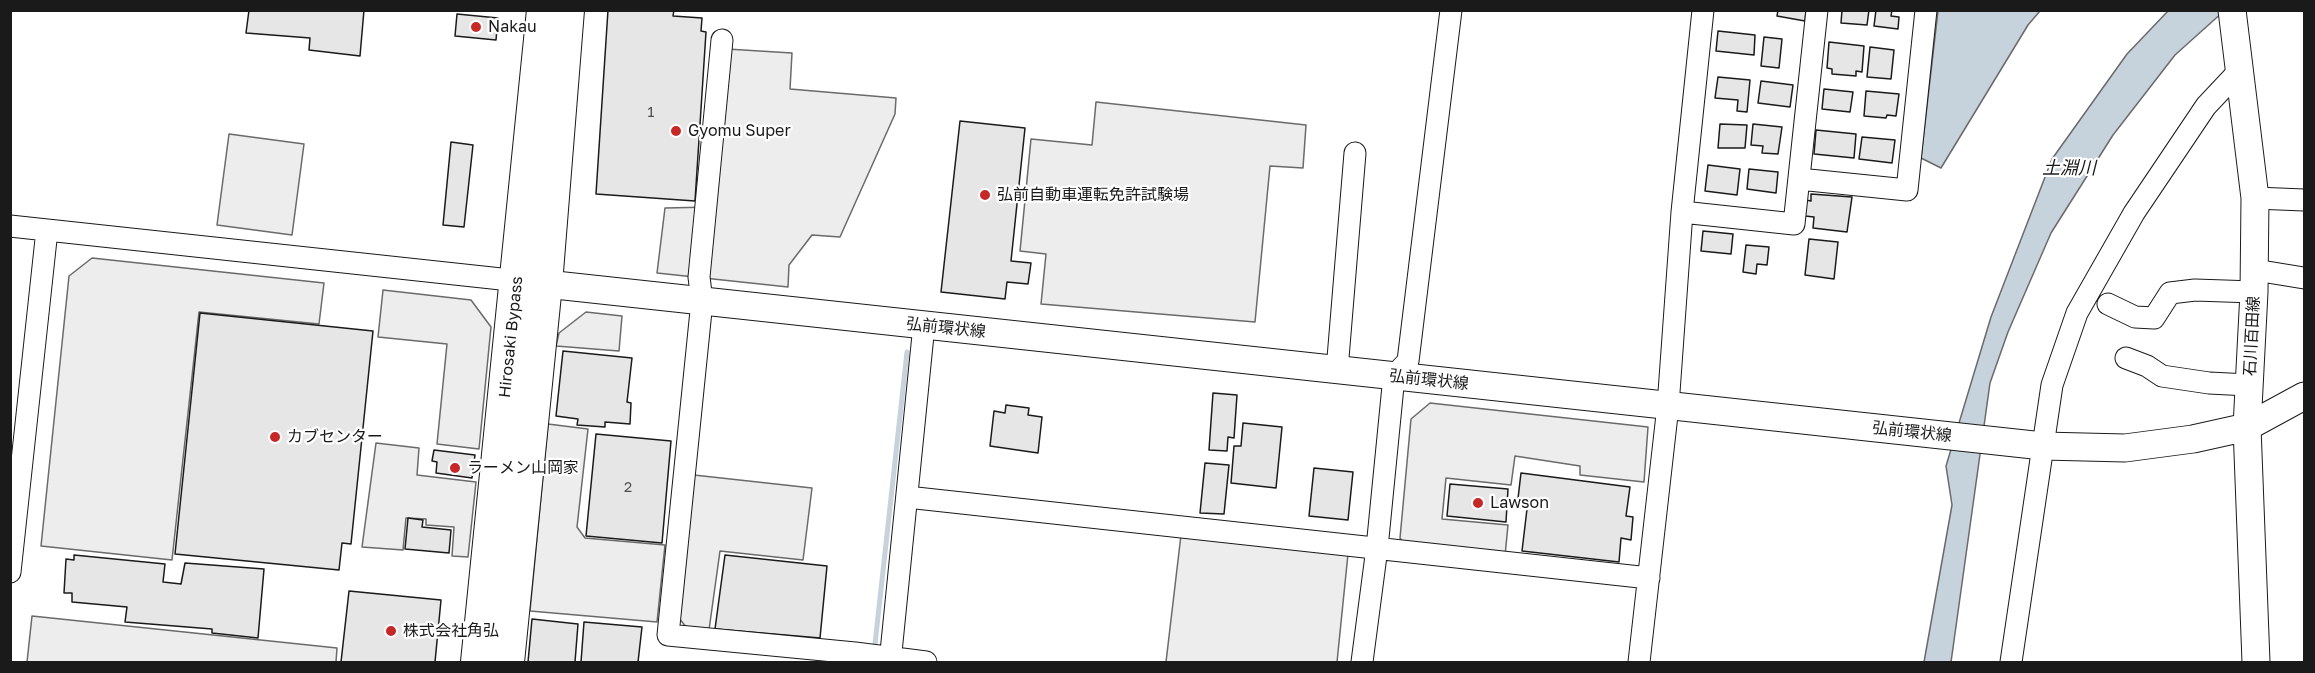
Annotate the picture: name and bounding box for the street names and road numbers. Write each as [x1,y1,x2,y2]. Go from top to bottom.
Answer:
street label: Hirosaki Bypass [495,275,527,399]
street label: 石川百田線 [2240,296,2264,376]
street label: 弘前環状線 [905,314,987,342]
street label: 弘前環状線 [1388,366,1470,394]
street label: 弘前環状線 [1871,418,1953,446]

